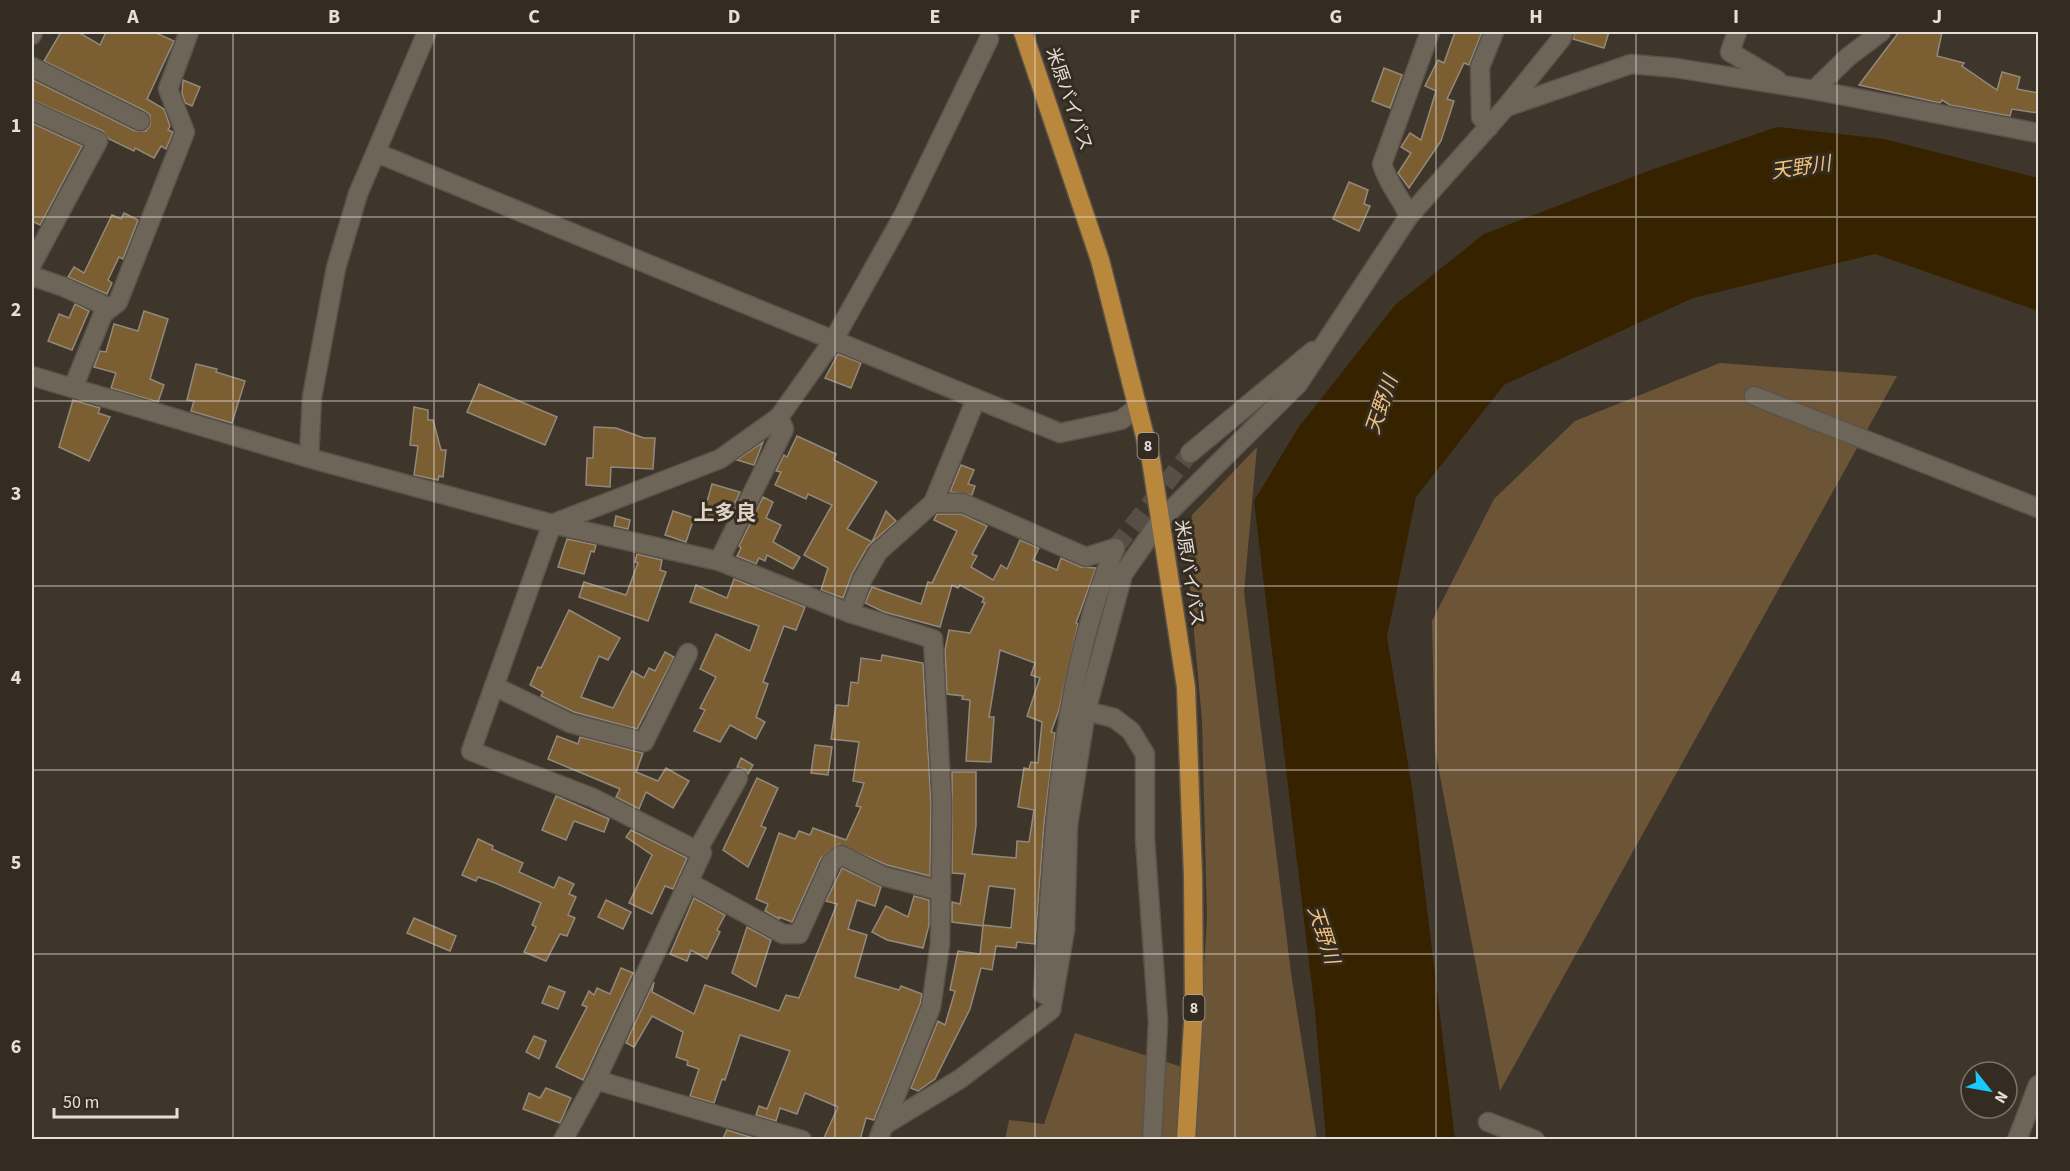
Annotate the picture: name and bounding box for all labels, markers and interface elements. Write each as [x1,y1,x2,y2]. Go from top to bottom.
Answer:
text: A [126,3,139,31]
text: B [328,3,340,31]
text: C [528,3,540,31]
text: D [728,3,740,31]
text: E [930,3,940,31]
text: F [1130,3,1140,31]
text: G [1330,3,1342,31]
text: H [1529,3,1543,31]
text: I [1733,3,1739,31]
text: J [1932,3,1942,31]
street label: 米原バイパス [1040,44,1098,154]
text: 1 [11,112,21,140]
water label: 天野川 [1769,150,1835,186]
text: 2 [11,296,21,324]
water label: 天野川 [1359,370,1406,438]
road number: 8 [1138,433,1158,459]
text: 3 [11,480,21,508]
district label: 上多良 [694,498,757,528]
street label: 米原バイパス [1168,518,1210,628]
text: 4 [11,664,22,692]
text: 5 [11,849,21,877]
water label: 天野川 [1300,902,1346,970]
road number: 8 [1184,995,1204,1021]
text: 6 [11,1033,21,1061]
north arrow [1959,1060,2019,1120]
scale bar [54,1081,177,1119]
text: N [1989,1087,2013,1107]
text: 50 m [63,1090,99,1115]

